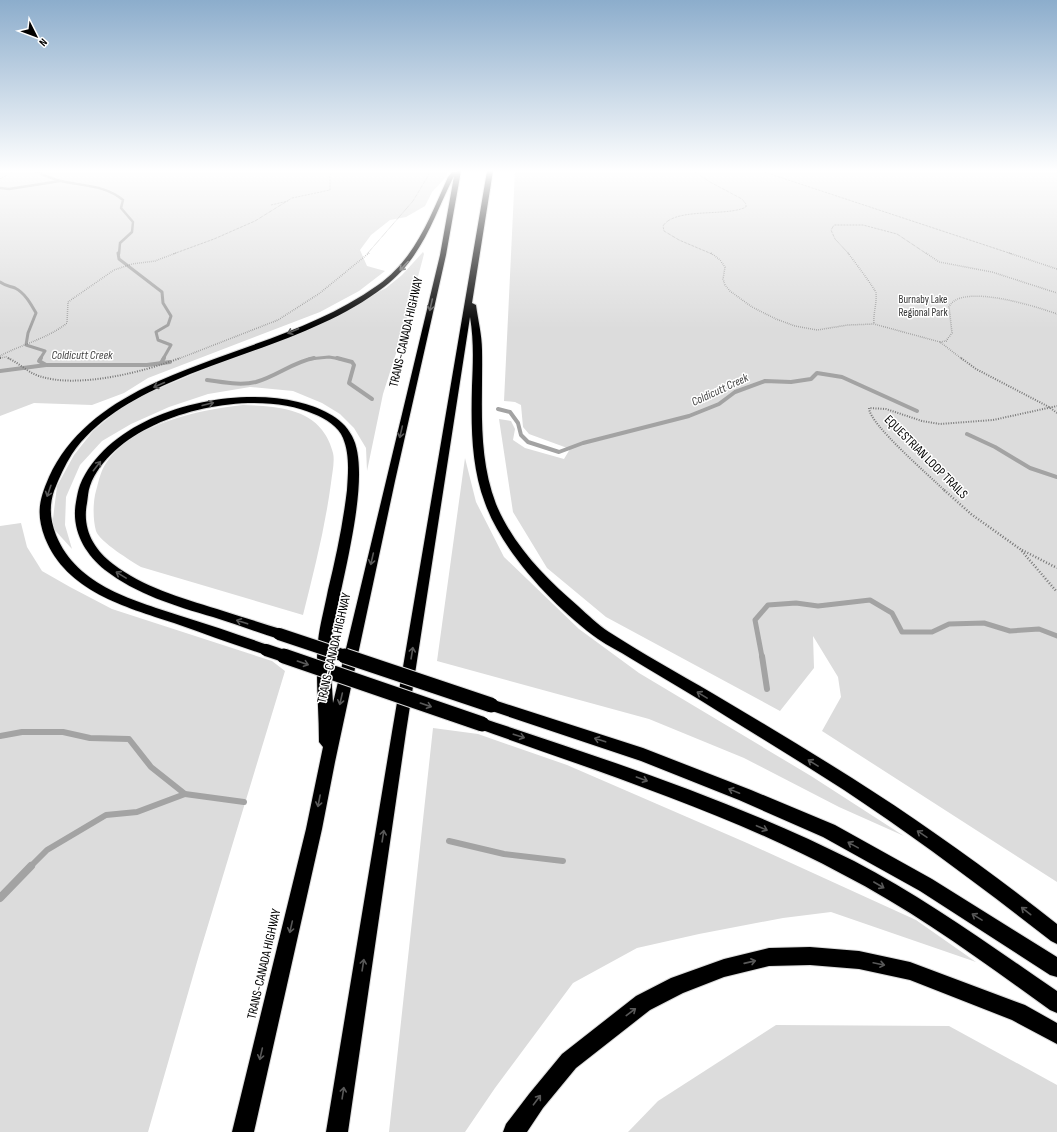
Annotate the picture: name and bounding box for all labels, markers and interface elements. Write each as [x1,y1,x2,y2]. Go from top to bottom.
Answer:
north arrow [16,16,56,56]
text: N [36,36,50,49]
one-way arrow [400,261,409,271]
street label: TRANS-CANADA HIGHWAY [386,275,427,389]
park label: Burnaby Lake Regional Park [898,293,948,319]
one-way arrow [427,298,435,311]
one-way arrow [288,328,300,335]
water label: Coldicutt Creek [51,348,113,363]
water label: Coldicutt Creek [689,370,751,410]
one-way arrow [154,381,166,389]
one-way arrow [201,400,214,407]
street label: EQUESTRIAN LOOP TRAILS [881,412,971,502]
one-way arrow [397,425,405,438]
one-way arrow [92,460,101,471]
one-way arrow [45,485,53,497]
one-way arrow [368,552,376,565]
one-way arrow [116,571,127,579]
street label: TRANS-CANADA HIGHWAY [314,591,355,705]
one-way arrow [236,617,248,625]
one-way arrow [408,647,416,660]
one-way arrow [296,660,309,667]
one-way arrow [697,691,708,699]
one-way arrow [336,692,344,705]
one-way arrow [419,702,432,709]
one-way arrow [513,733,525,741]
one-way arrow [594,736,606,744]
one-way arrow [807,759,819,767]
one-way arrow [635,776,647,784]
one-way arrow [729,786,741,794]
one-way arrow [315,794,323,807]
one-way arrow [756,824,768,832]
one-way arrow [379,830,387,843]
one-way arrow [917,830,928,838]
one-way arrow [847,840,859,848]
one-way arrow [873,882,885,890]
street label: TRANS-CANADA HIGHWAY [244,907,285,1021]
one-way arrow [1021,907,1032,916]
one-way arrow [971,913,983,921]
one-way arrow [286,921,294,934]
one-way arrow [743,957,756,965]
one-way arrow [359,959,367,972]
one-way arrow [872,961,885,969]
one-way arrow [625,1008,636,1016]
one-way arrow [257,1047,265,1060]
one-way arrow [339,1087,347,1100]
one-way arrow [532,1095,541,1106]

